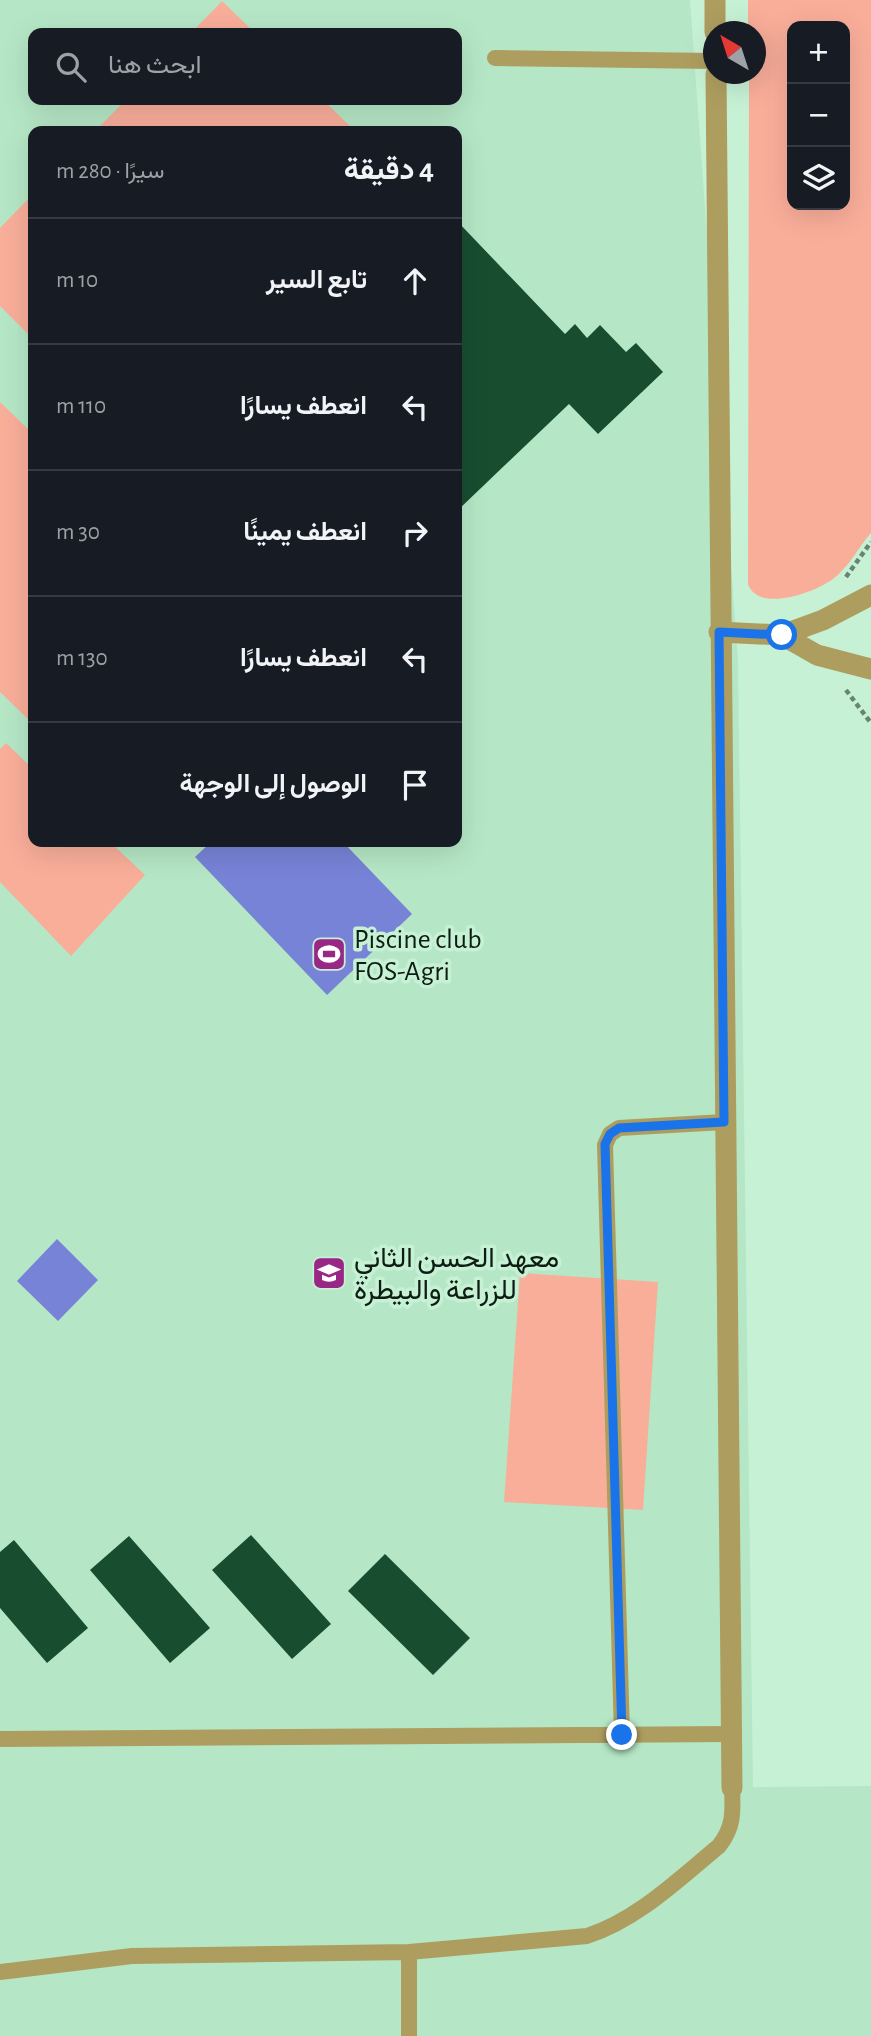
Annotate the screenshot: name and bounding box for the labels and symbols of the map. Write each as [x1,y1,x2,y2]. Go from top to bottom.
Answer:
north arrow [703,21,766,84]
route start [766,619,797,650]
place label: Piscine club FOS-Agri [354,926,482,986]
sports icon: Piscine club FOS-Agri [310,935,348,973]
place label: معهد الحسن الثاني للزراعة والبيطرة [354,1245,559,1307]
school or university icon: معهد الحسن الثاني للزراعة والبيطرة [310,1254,348,1292]
route end [606,1719,637,1750]

